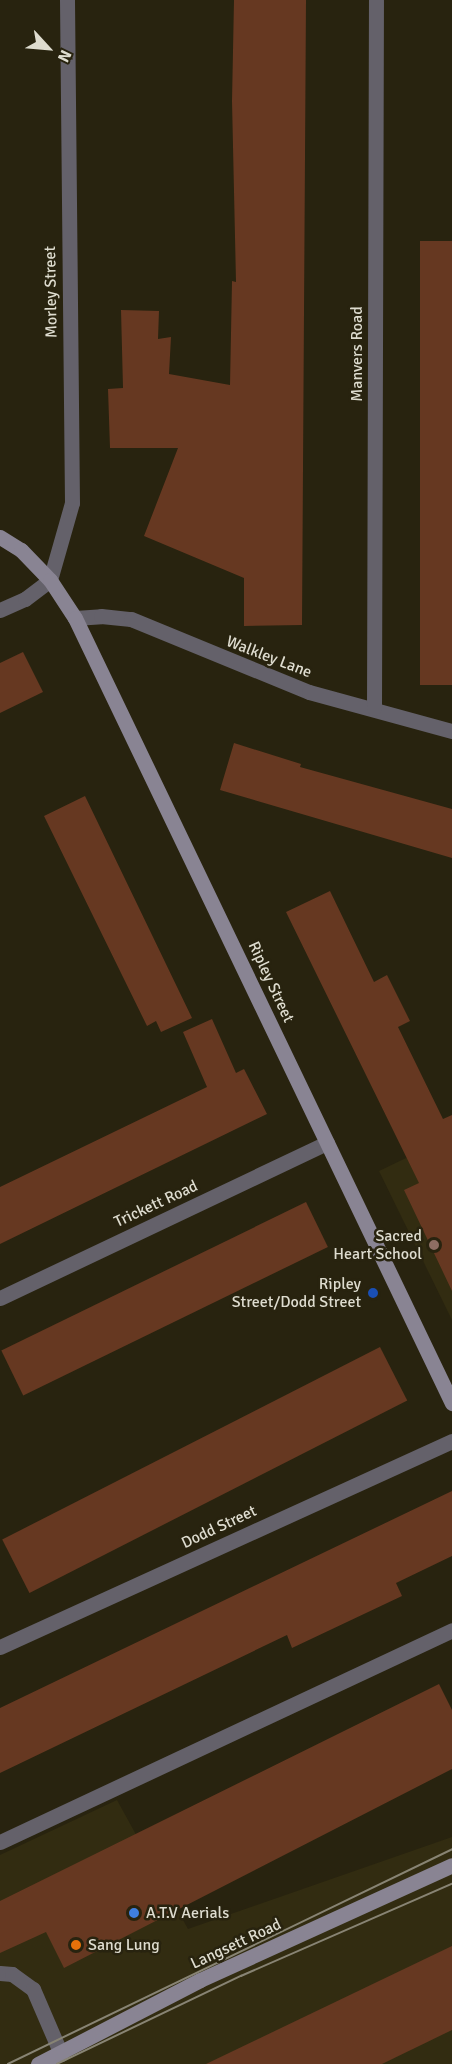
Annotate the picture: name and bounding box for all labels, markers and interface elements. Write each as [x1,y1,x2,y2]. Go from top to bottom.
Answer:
north arrow [18,18,78,78]
text: N [53,46,76,65]
street label: Morley Street [41,246,61,338]
street label: Manvers Road [347,306,367,402]
street label: Walkley Lane [224,632,314,682]
street label: Ripley Street [244,938,298,1026]
street label: Trickett Road [111,1176,201,1232]
place label: Sacred Heart School [333,1226,422,1264]
marker: Sacred Heart School [427,1238,441,1252]
place label: Ripley Street/Dodd Street [232,1274,361,1312]
marker: Ripley Street/Dodd Street [366,1286,380,1300]
street label: Dodd Street [178,1501,260,1553]
place label: A.T.V Aerials [146,1903,229,1923]
marker: A.T.V Aerials [127,1906,141,1920]
street label: Langsett Road [188,1915,284,1973]
place label: Sang Lung [88,1935,160,1955]
marker: Sang Lung [69,1938,83,1952]

